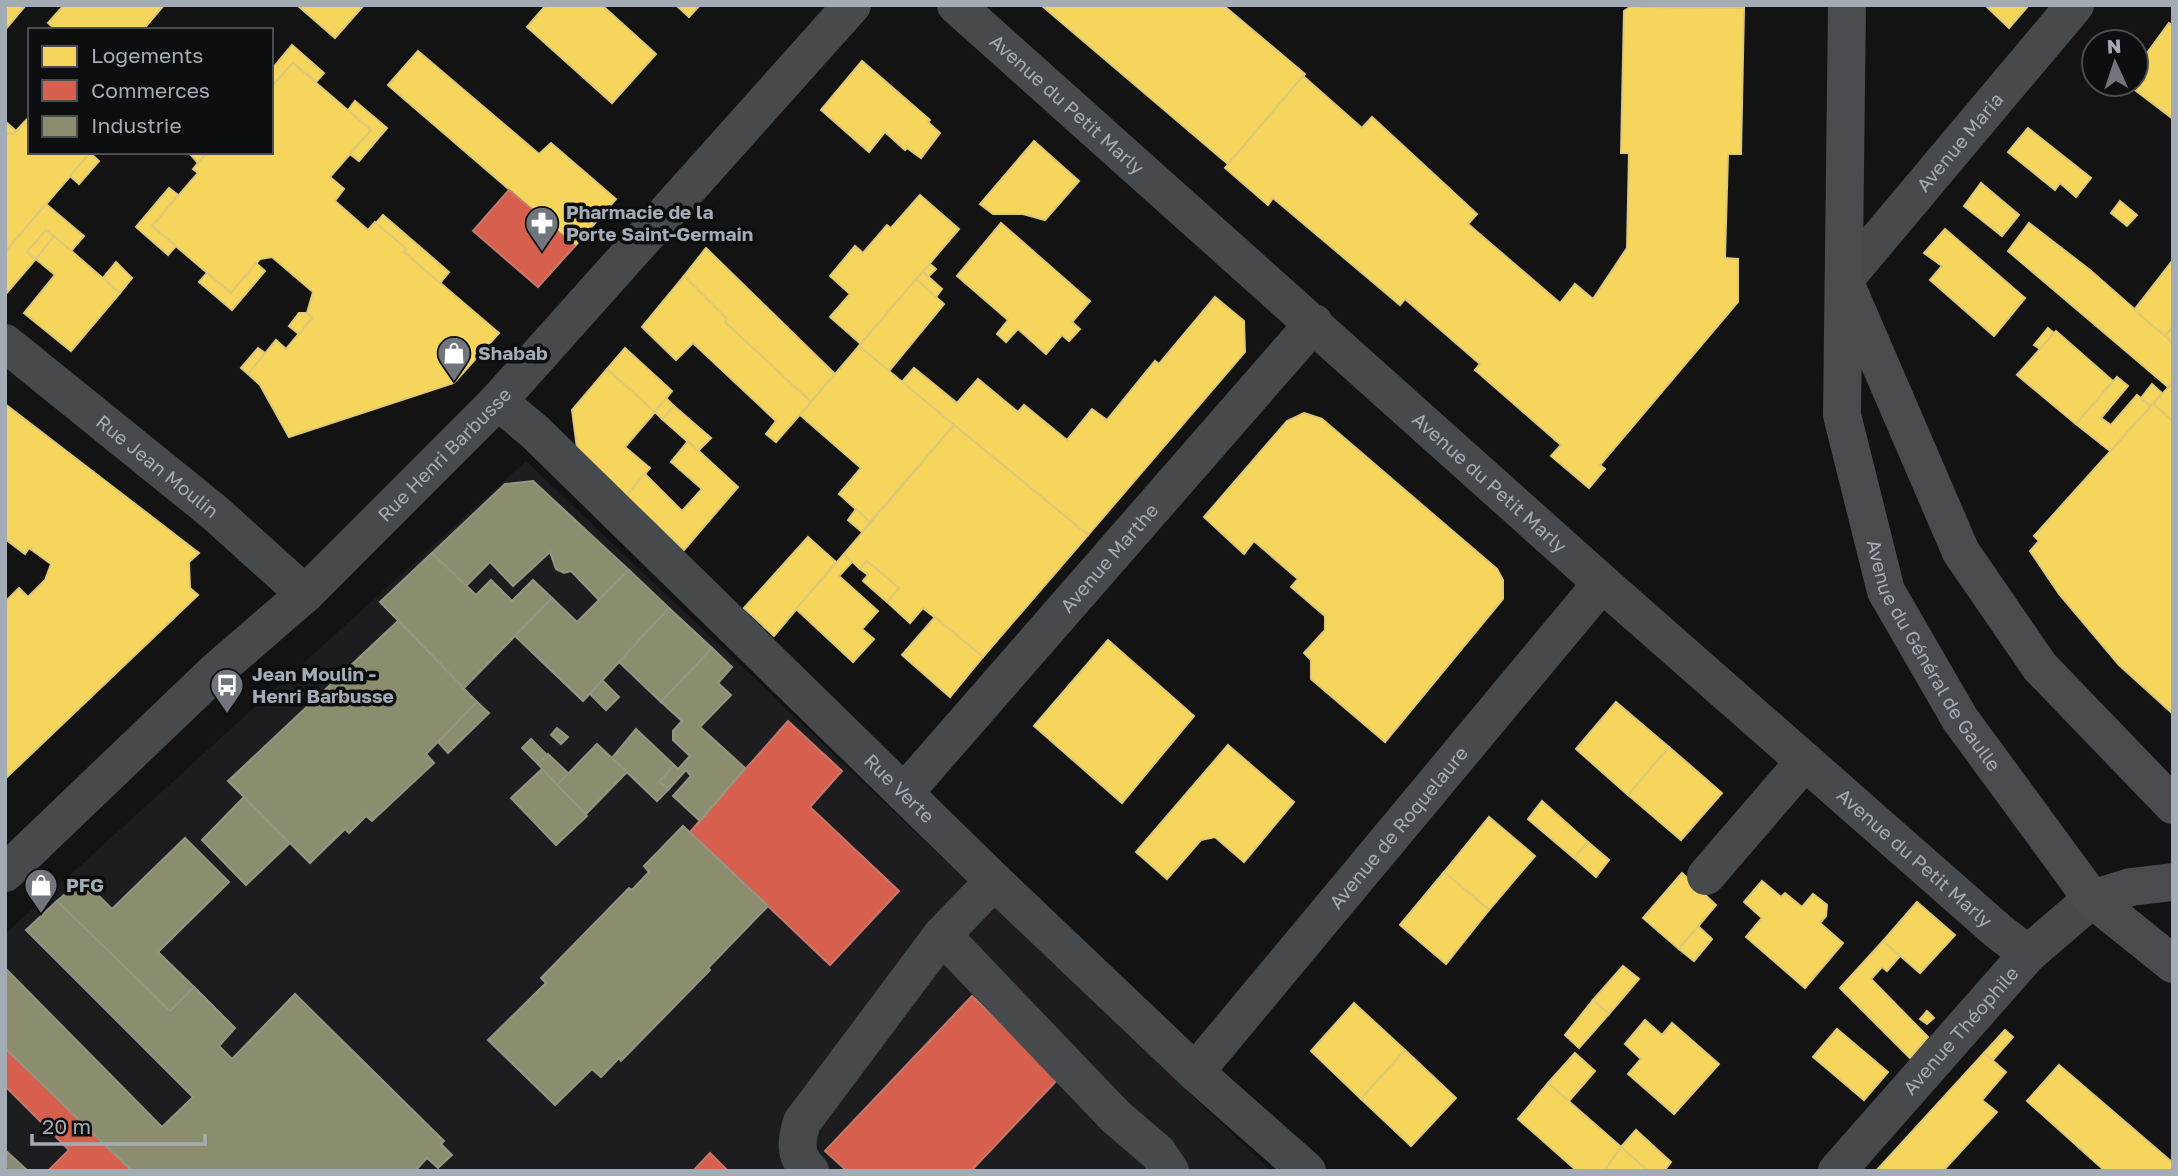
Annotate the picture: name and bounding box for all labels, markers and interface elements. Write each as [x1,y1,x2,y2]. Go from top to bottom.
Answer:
legend [28,28,273,154]
north arrow [2080,28,2150,98]
street label: Avenue du Petit Marly [986,29,1149,179]
text: N [2106,34,2122,57]
text: Logements [91,42,203,68]
text: Commerces [91,77,210,103]
street label: Avenue Maria [1911,88,2008,196]
text: Industrie [91,112,182,138]
place label: Pharmacie de la Porte Saint-Germain [566,200,753,245]
pharmacy icon: Pharmacie de la Porte Saint-Germain [523,204,561,253]
shop icon: Shabab [435,334,473,383]
place label: Shabab [478,341,548,364]
street label: Rue Henri Barbusse [372,383,516,526]
street label: Avenue du Petit Marly [1408,407,1572,557]
street label: Rue Jean Moulin [92,410,224,522]
street label: Avenue Marthe [1055,498,1162,617]
street label: Avenue du Général de Gaulle [1863,537,2006,775]
place label: Jean Moulin - Henri Barbusse [252,662,394,707]
bus stop icon: Jean Moulin - Henri Barbusse [208,666,246,715]
street label: Avenue de Roquelaure [1324,741,1472,913]
street label: Rue Verte [860,749,940,827]
street label: Avenue du Petit Marly [1833,783,1998,932]
shop icon: PFG [22,866,60,915]
place label: PFG [66,873,104,896]
street label: Avenue Théophile [1898,961,2023,1099]
scale bar [32,1102,205,1146]
text: 20 m [42,1113,91,1139]

